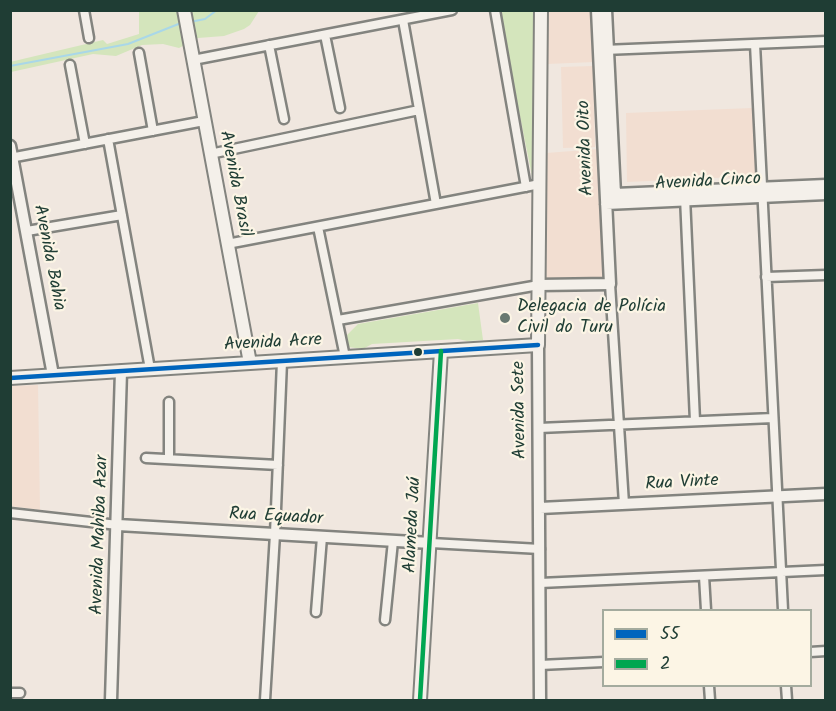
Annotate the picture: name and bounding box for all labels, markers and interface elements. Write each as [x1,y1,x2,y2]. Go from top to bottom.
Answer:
street label: Avenida Oito [575,100,599,196]
street label: Avenida Brasil [213,129,255,239]
street label: Avenida Cinco [655,169,761,197]
street label: Avenida Bahia [27,203,69,313]
place label: Delegacia de Polícia Civil do Turu [517,297,666,340]
marker: Delegacia de Polícia Civil do Turu [498,311,512,325]
street label: Avenida Acre [223,331,323,357]
unlabelled marker [412,346,424,358]
street label: Avenida Sete [509,361,533,459]
street label: Avenida Mahiba Azar [87,455,115,615]
street label: Rua Vinte [645,471,719,497]
street label: Alameda Jaú [401,476,427,574]
street label: Rua Equador [228,505,324,531]
legend [602,609,812,687]
text: 55 [660,620,679,649]
text: 2 [660,650,670,679]

